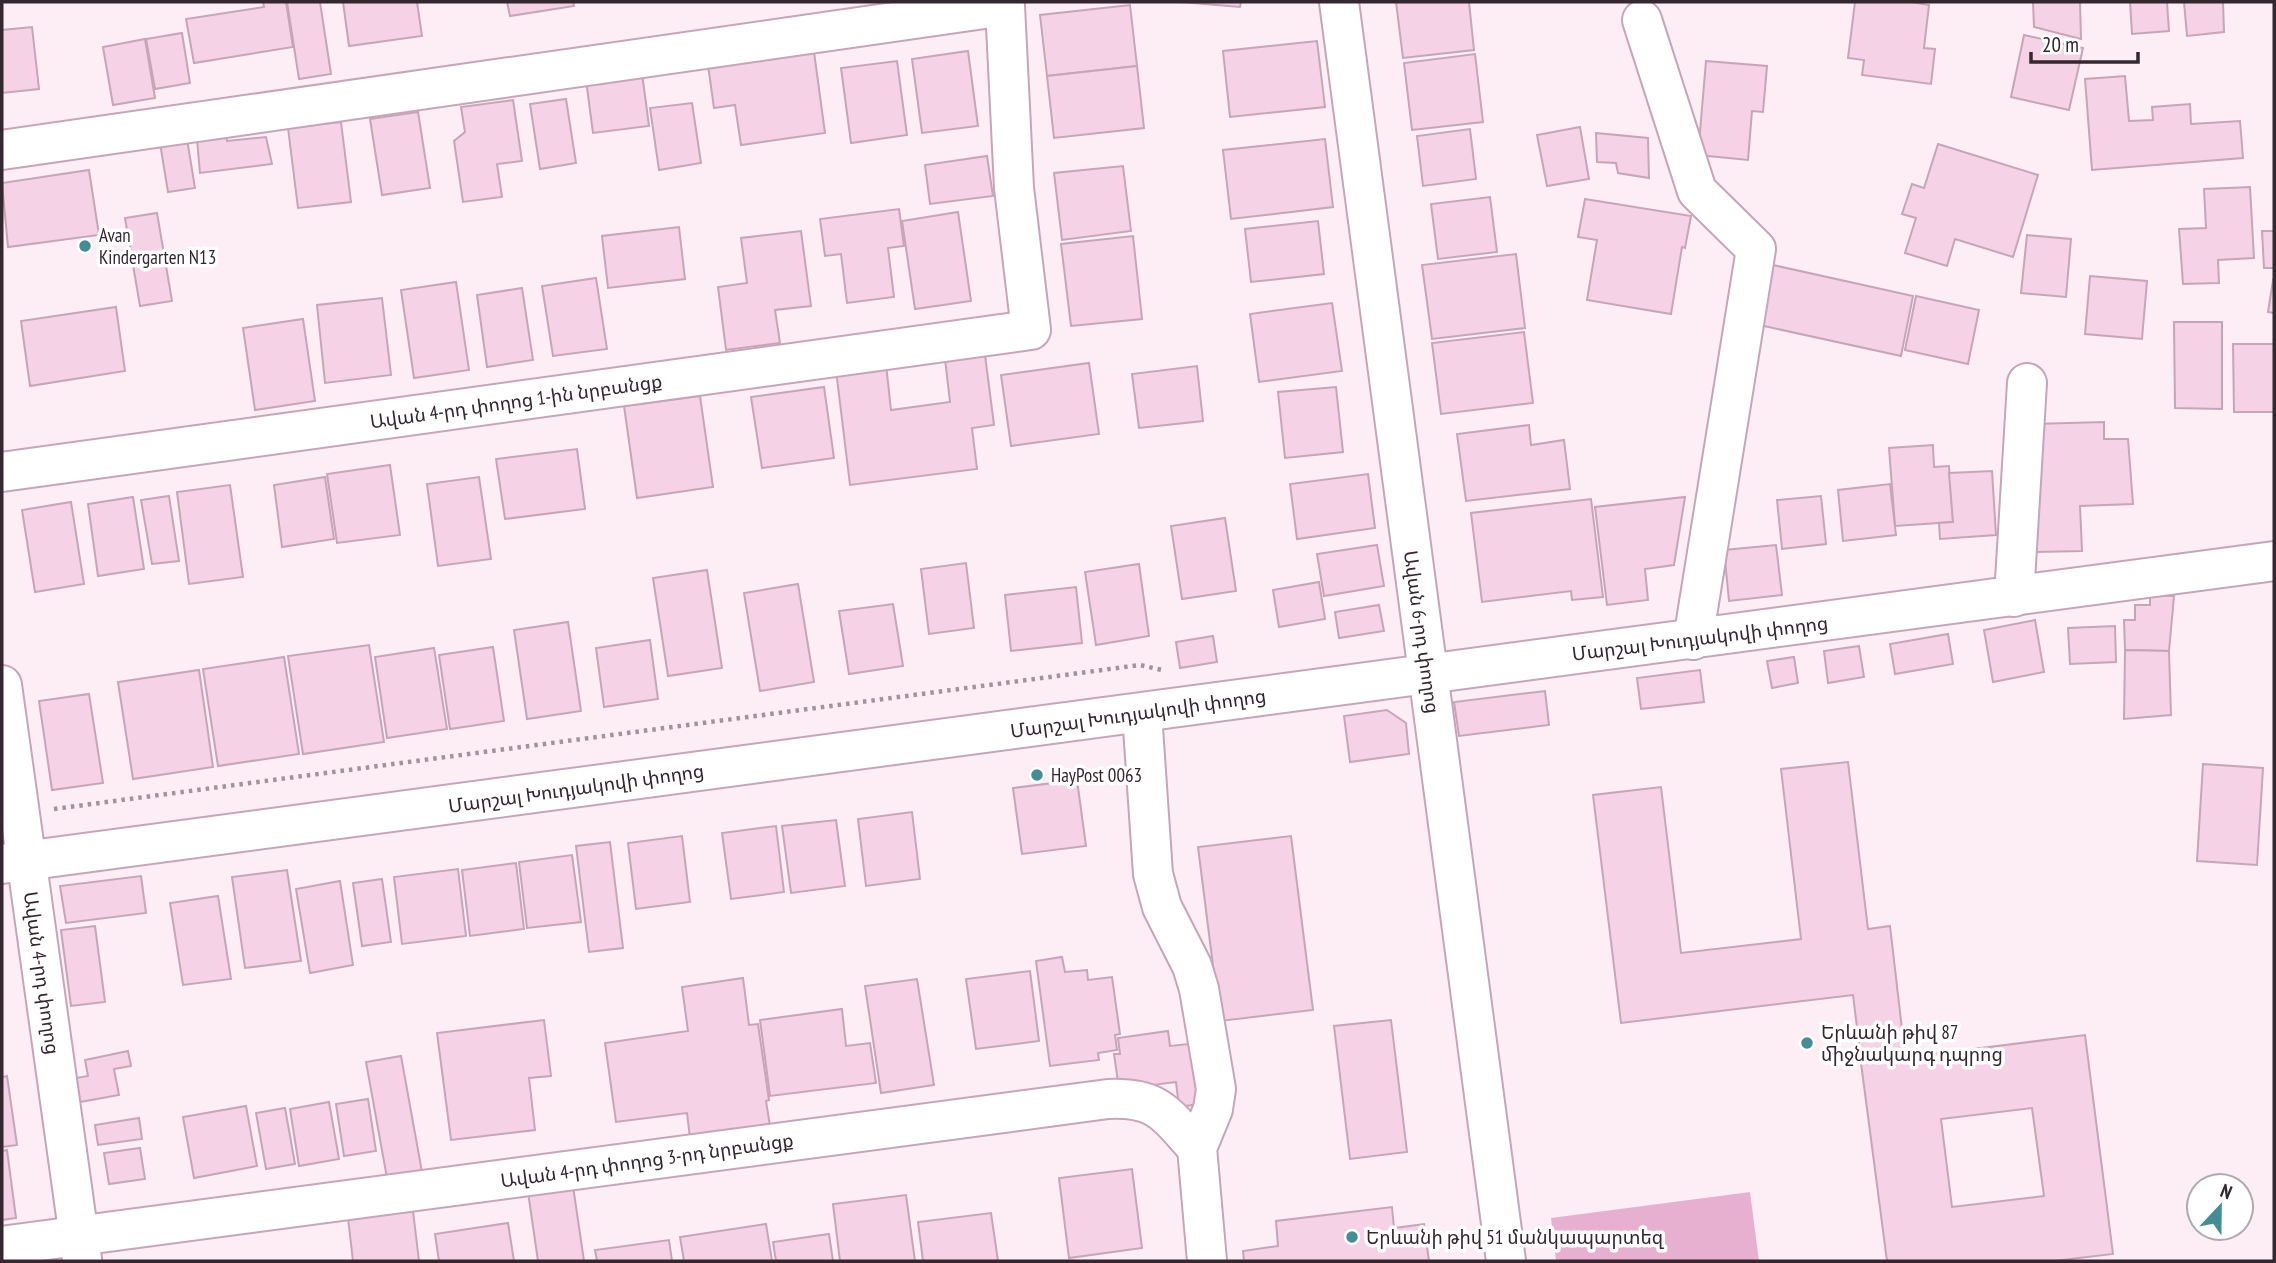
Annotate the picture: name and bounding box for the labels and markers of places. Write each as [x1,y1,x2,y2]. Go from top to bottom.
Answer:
place label: Avan Kindergarten N13 [99,223,216,269]
marker: Avan Kindergarten N13 [77,238,93,254]
place label: HayPost 0063 [1051,763,1142,787]
marker: HayPost 0063 [1029,767,1045,783]
place label: Երևանի թիվ 87 միջնակարգ դպրոց [1821,1020,2003,1066]
marker: Երևանի թիվ 87 միջնակարգ դպրոց [1799,1035,1815,1051]
place label: Երևանի թիվ 51 մանկապարտեզ [1366,1225,1665,1249]
marker: Երևանի թիվ 51 մանկապարտեզ [1344,1229,1360,1245]

